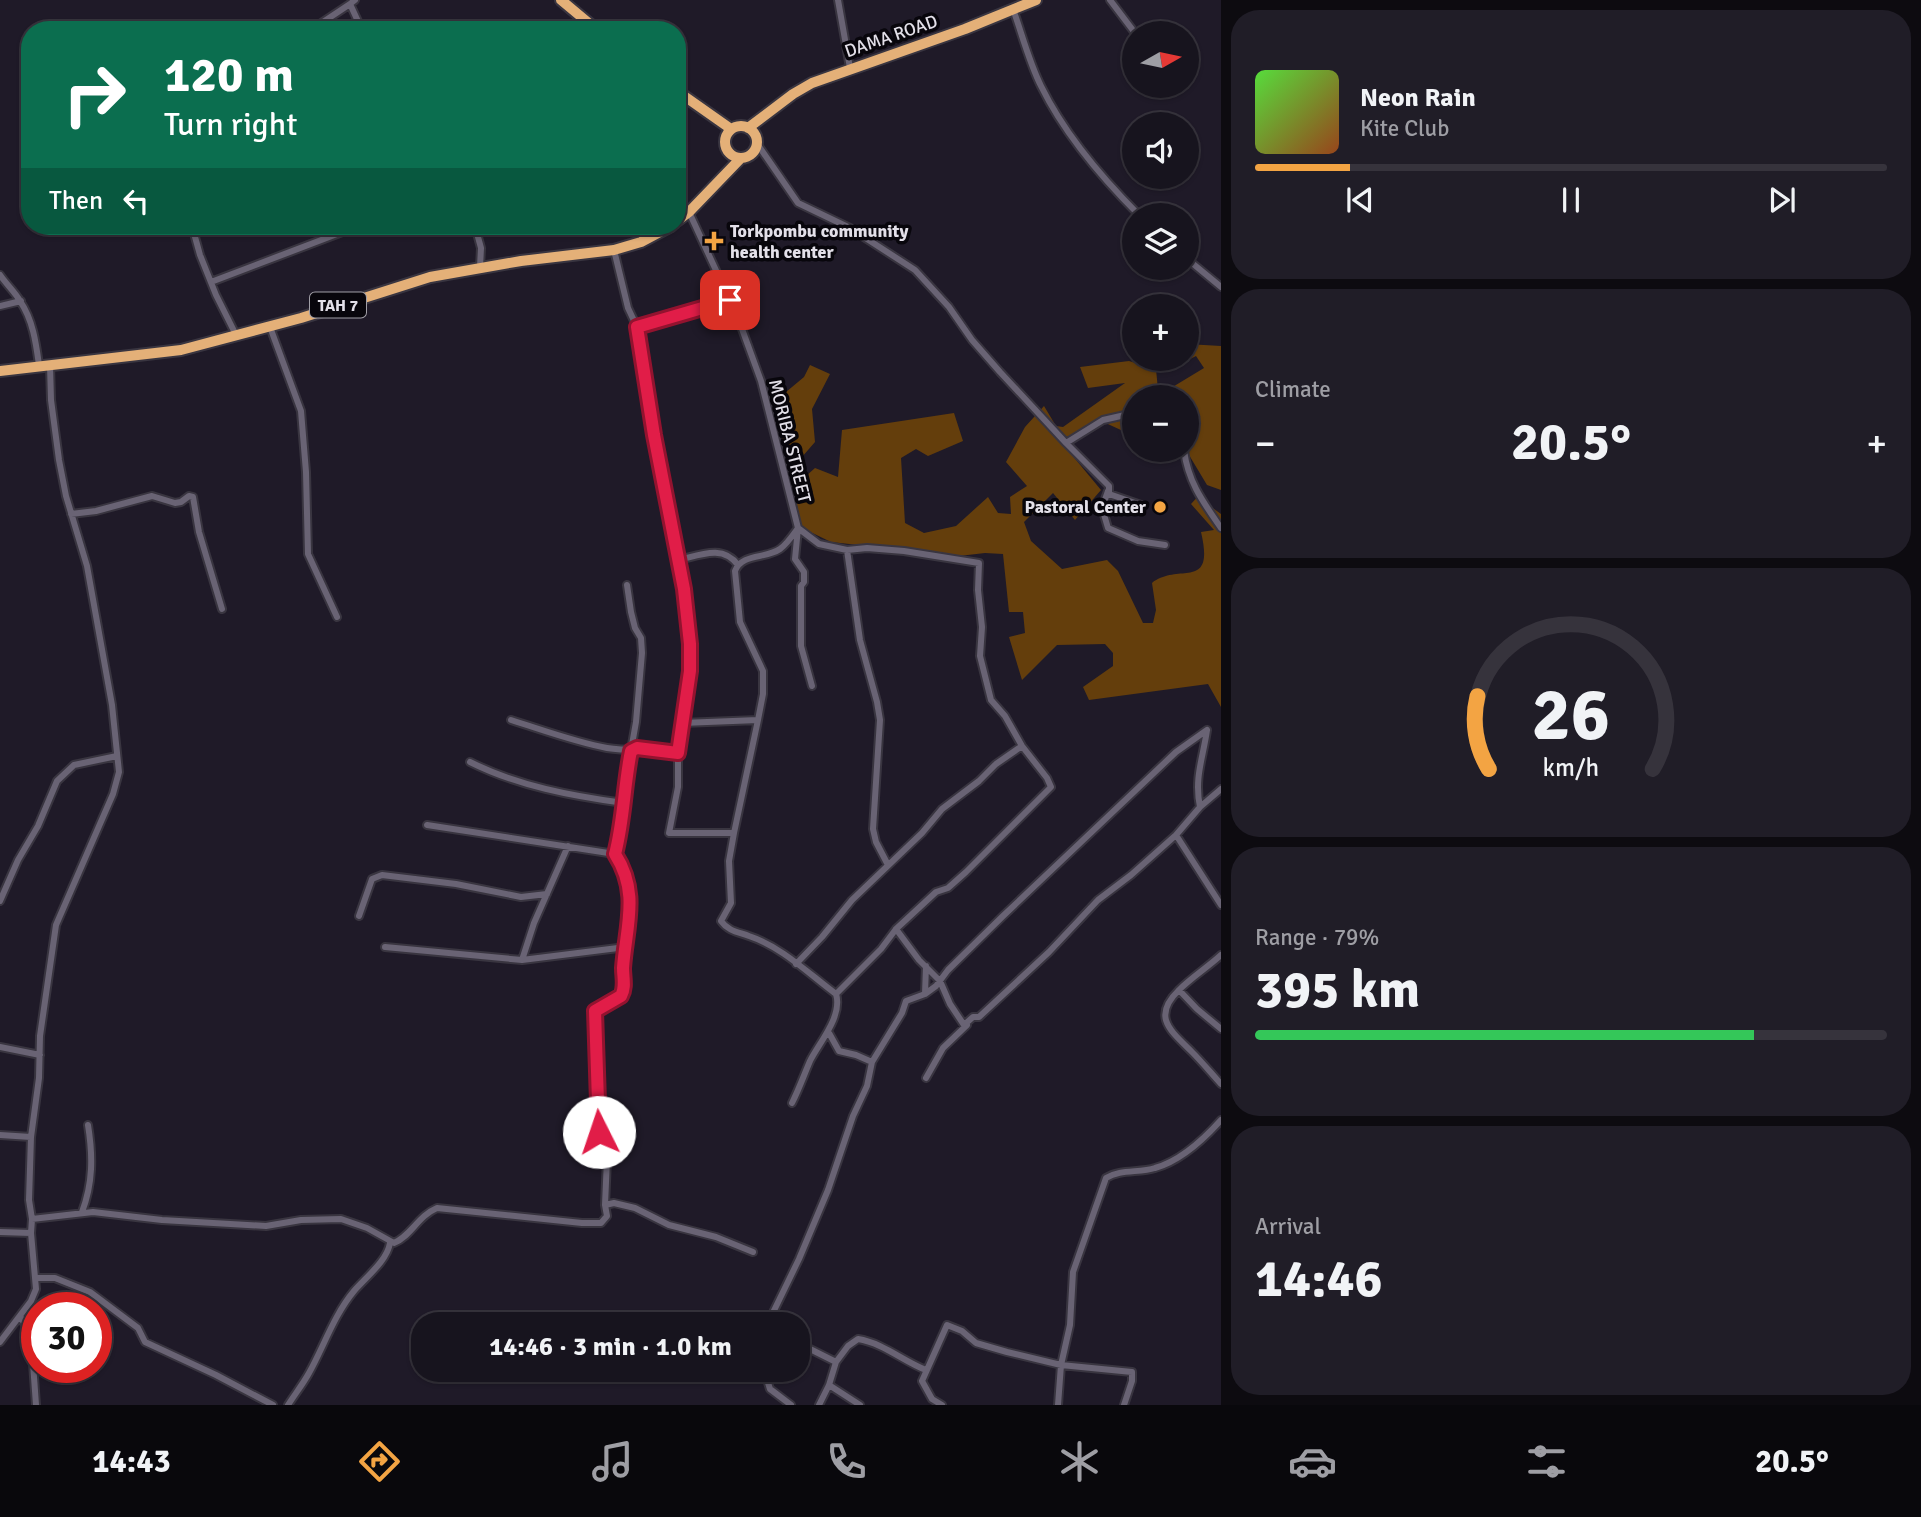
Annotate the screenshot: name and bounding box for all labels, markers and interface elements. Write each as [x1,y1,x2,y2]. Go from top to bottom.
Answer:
street label: DAMA ROAD [842,10,940,62]
north arrow [1122,21,1199,98]
map controls [1122,21,1199,462]
text: 120 m [164,45,294,105]
icon: right [49,49,140,140]
text: Neon Rain [1360,82,1476,114]
text: Turn right [164,105,297,144]
button: sound [1122,112,1199,189]
text: Kite Club [1360,114,1449,143]
icon: previous [1341,181,1379,219]
icon: pause [1552,181,1590,219]
icon: next [1763,181,1801,219]
icon: left [117,182,155,220]
text: Then [49,185,103,217]
button: layers [1122,203,1199,280]
place label: Torkpombu community health center [730,220,909,263]
marker: Torkpombu community health center [704,231,724,251]
pin [700,270,760,330]
icon: arrive [711,281,749,319]
road number: TAH 7 [310,292,366,318]
button: + [1122,294,1199,371]
text: Climate [1255,375,1331,404]
street label: MORIBA STREET [764,377,816,505]
button: − [1122,385,1199,462]
text: 20.5° [1511,410,1631,474]
text: − [1255,420,1276,467]
text: + [1866,420,1887,467]
place label: Pastoral Center [1024,496,1147,518]
marker: Pastoral Center [1152,499,1168,515]
text: 26 [1532,671,1610,760]
text: km/h [1543,751,1599,782]
text: Range · 79% [1255,923,1379,952]
text: 395 km [1255,958,1420,1022]
position arrow [562,1095,636,1169]
text: Arrival [1255,1212,1321,1241]
text: 14:46 [1255,1247,1383,1311]
speed limit sign: 30 [21,1292,112,1383]
text: 14:46 · 3 min · 1.0 km [489,1331,732,1363]
icon: directions [355,1437,404,1486]
icon: music [588,1437,637,1486]
icon: phone [822,1437,871,1486]
icon: climate [1055,1437,1104,1486]
icon: car [1288,1437,1337,1486]
icon: filters [1522,1437,1571,1486]
text: 14:43 [92,1442,171,1481]
text: 20.5° [1755,1442,1829,1481]

